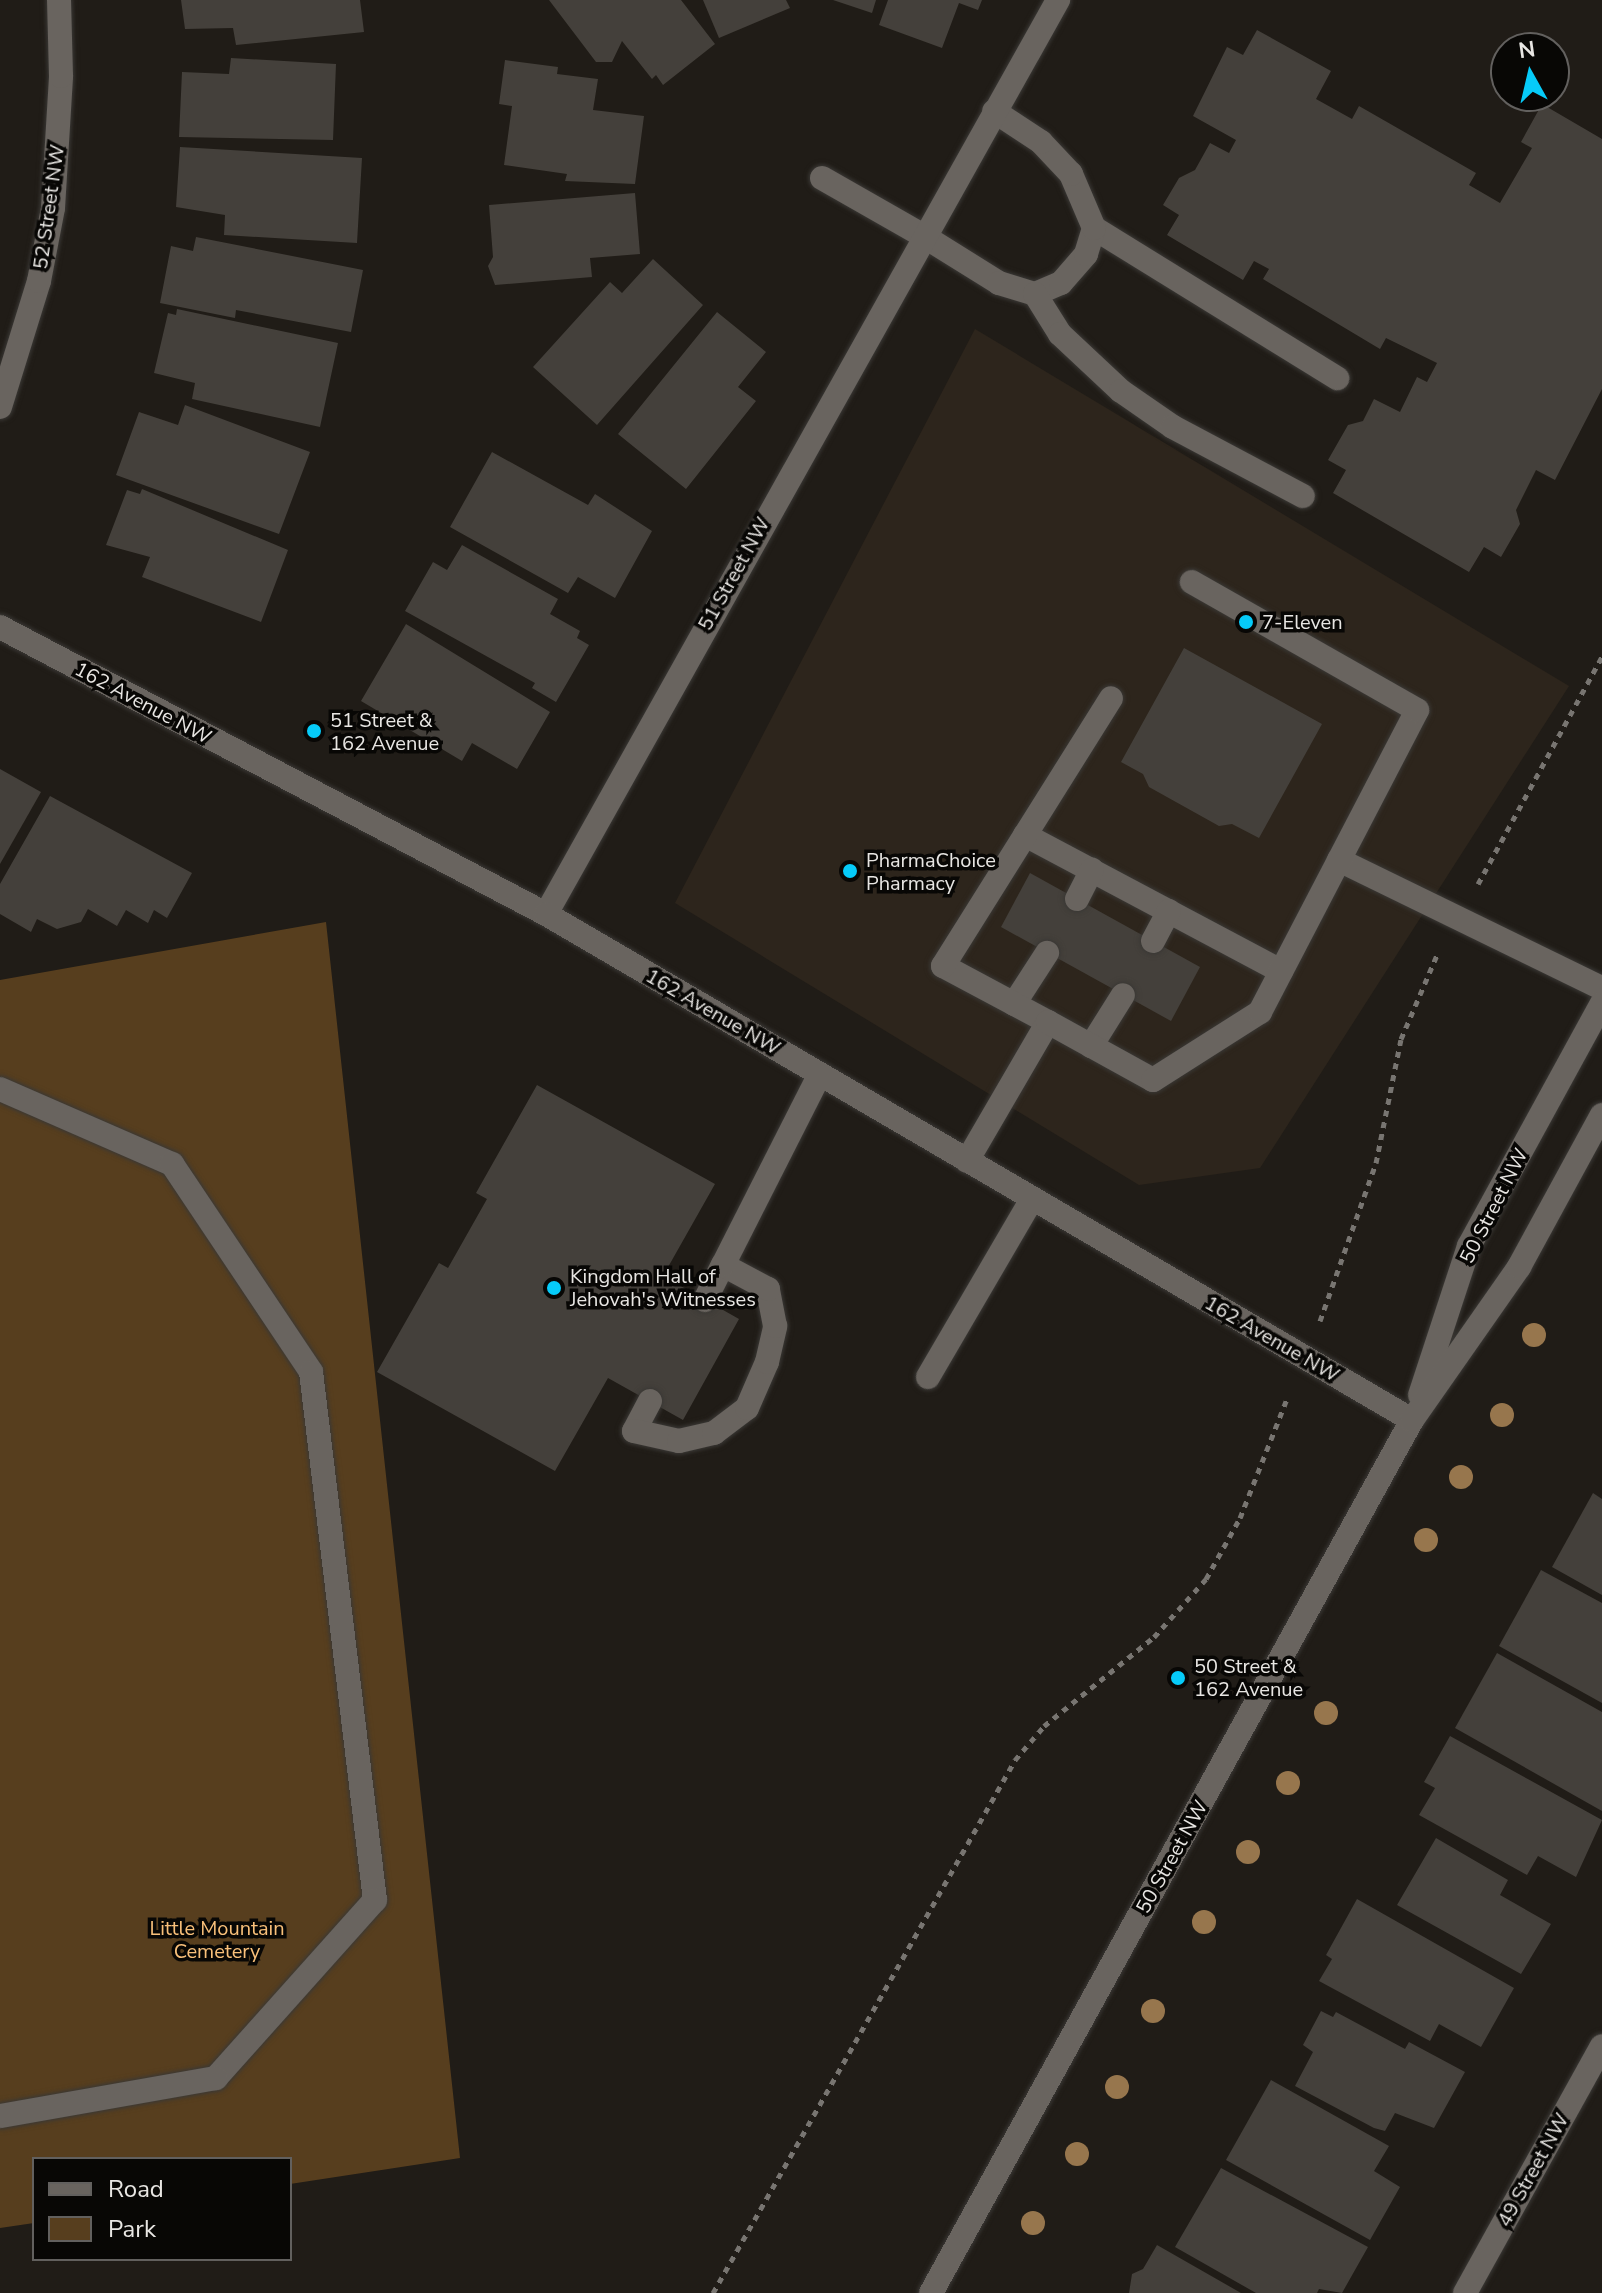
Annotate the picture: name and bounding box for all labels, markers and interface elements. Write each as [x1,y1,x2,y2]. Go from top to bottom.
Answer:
north arrow [1490,32,1570,112]
text: N [1517,34,1537,66]
street label: 52 Street NW [28,143,70,271]
street label: 51 Street NW [693,513,775,635]
place label: 7-Eleven [1262,610,1343,634]
marker: 7-Eleven [1237,613,1255,631]
street label: 162 Avenue NW [71,657,215,749]
place label: 51 Street & 162 Avenue [330,708,439,755]
marker: 51 Street & 162 Avenue [305,722,323,740]
place label: PharmaChoice Pharmacy [866,848,996,895]
marker: PharmaChoice Pharmacy [841,862,859,880]
street label: 162 Avenue NW [642,964,784,1060]
street label: 50 Street NW [1455,1145,1533,1267]
place label: Kingdom Hall of Jehovah's Witnesses [570,1264,756,1311]
marker: Kingdom Hall of Jehovah's Witnesses [545,1279,563,1297]
street label: 162 Avenue NW [1201,1291,1343,1387]
place label: 50 Street & 162 Avenue [1194,1654,1303,1701]
marker: 50 Street & 162 Avenue [1169,1669,1187,1687]
street label: 50 Street NW [1131,1796,1213,1918]
park label: Little Mountain Cemetery [149,1917,285,1964]
street label: 49 Street NW [1492,2109,1574,2231]
legend [32,2157,292,2261]
text: Road [108,2173,164,2205]
text: Park [108,2213,156,2245]

